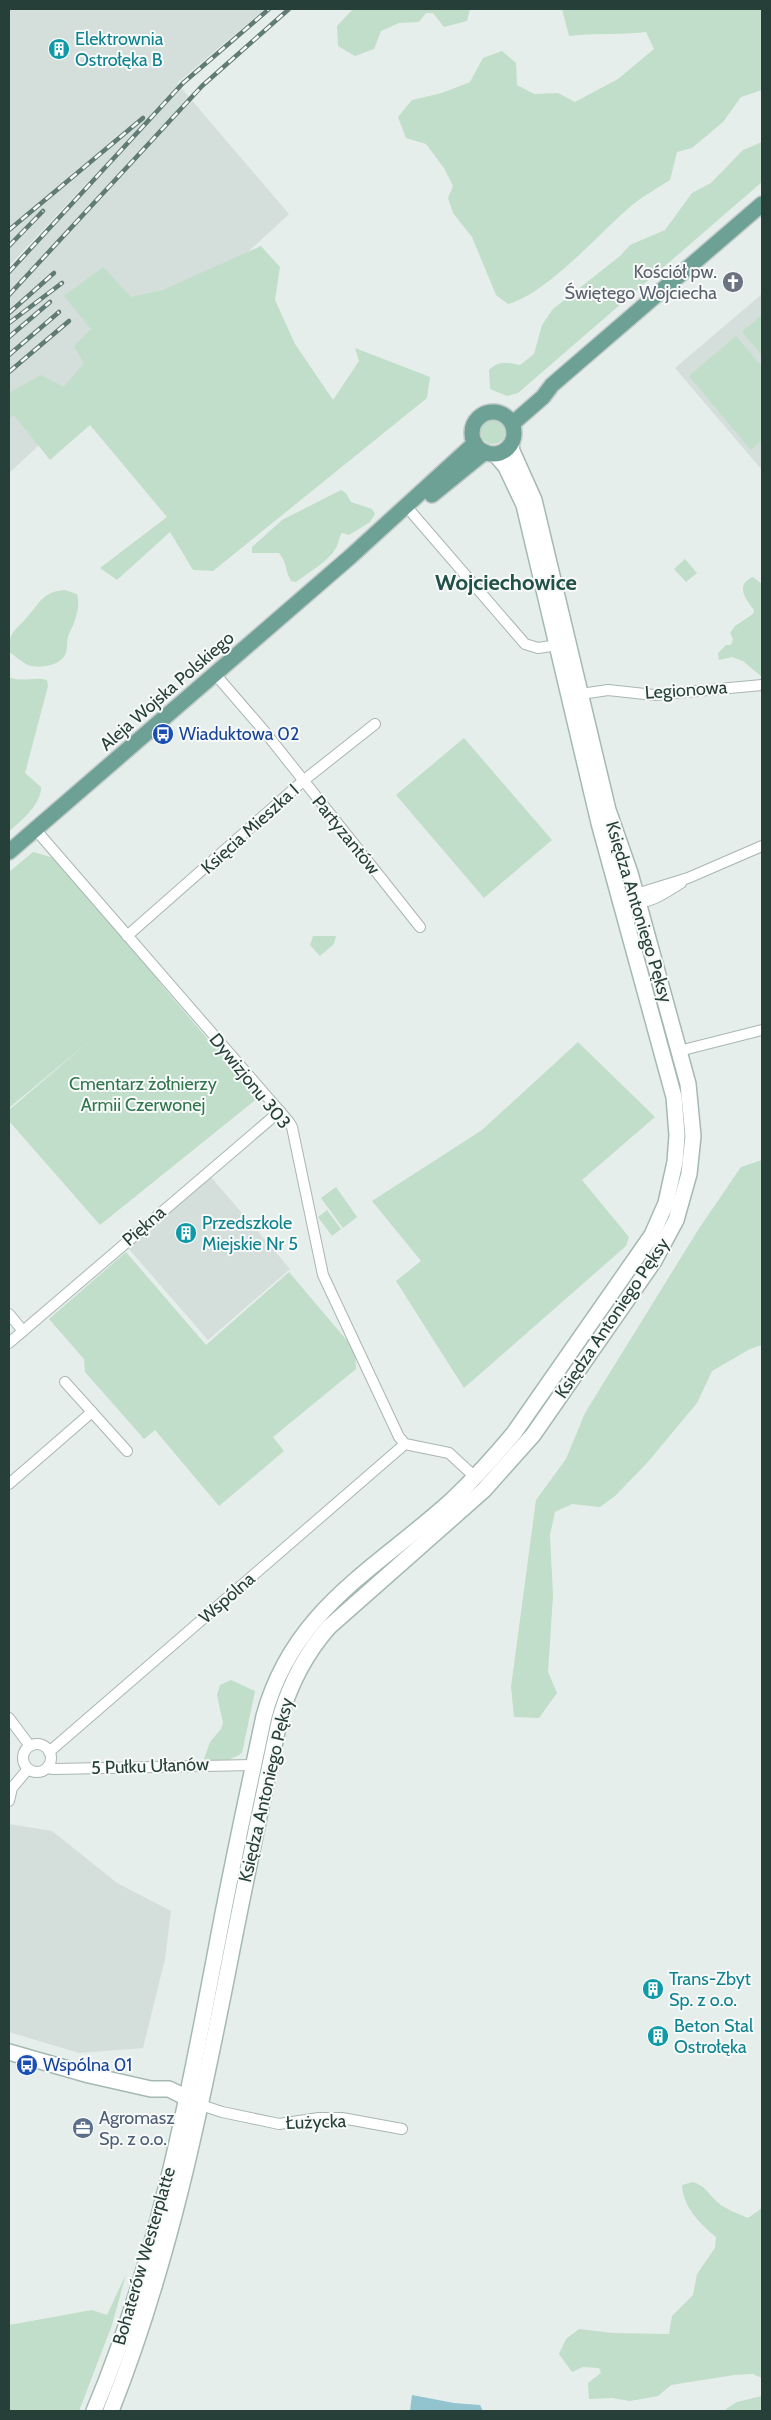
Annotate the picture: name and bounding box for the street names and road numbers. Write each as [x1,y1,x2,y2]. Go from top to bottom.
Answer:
street label: Aleja Wojska Polskiego [95,627,239,755]
street label: Legionowa [644,676,728,704]
street label: Księcia Mieszka I [197,779,303,879]
street label: Partyzantów [307,791,385,879]
street label: Księdza Antoniego Pęksy [601,818,677,1006]
street label: Dywizjonu 303 [205,1029,295,1133]
street label: Piękna [118,1201,170,1251]
street label: Księdza Antoniego Pęksy [550,1234,674,1402]
street label: Wspólna [195,1568,260,1628]
street label: Księdza Antoniego Pęksy [234,1696,298,1884]
street label: 5 Pułku Ułanów [91,1753,209,1779]
street label: Łużycka [285,2110,347,2134]
street label: Bohaterów Westerplatte [108,2164,180,2348]

